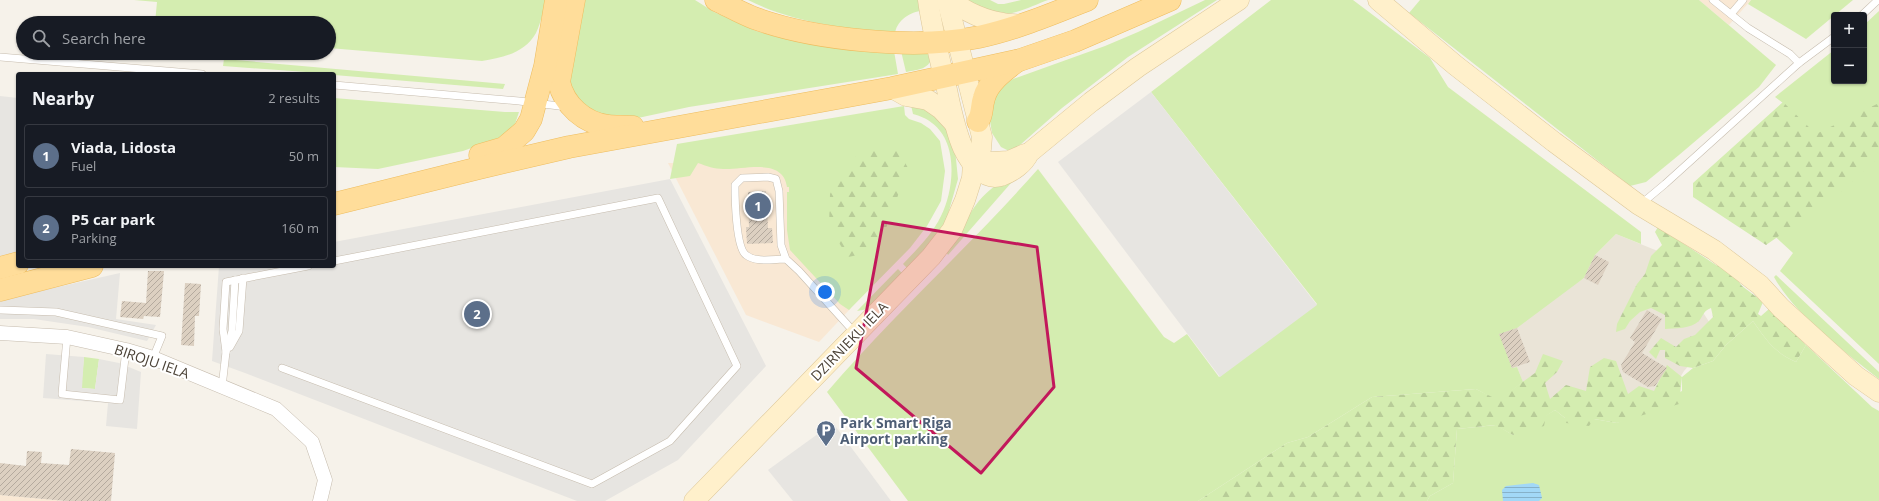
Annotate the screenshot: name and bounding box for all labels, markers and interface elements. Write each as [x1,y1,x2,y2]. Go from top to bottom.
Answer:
map controls [1831,12,1867,84]
button: + [1831,12,1867,48]
search box [16,16,336,60]
icon: search [30,27,52,49]
text: Search here [62,28,146,48]
button: − [1831,48,1867,84]
text: Nearby [32,87,94,110]
text: 2 results [268,89,320,107]
text: Viada, Lidosta [71,137,176,157]
text: 1 [42,147,50,165]
text: 50 m [289,147,319,165]
text: Fuel [71,157,96,175]
pin: 1 [745,191,771,221]
text: P5 car park [71,209,155,229]
text: 2 [42,219,50,237]
text: 160 m [281,219,319,237]
text: Parking [71,229,117,247]
your location [815,282,835,302]
street label: DZIRNIEKU IELA [806,297,892,385]
pin: 2 [464,299,490,329]
street label: BIROJU IELA [112,339,192,383]
place label: Park Smart Riga Airport parking [840,413,952,448]
parking icon: Park Smart Riga Airport parking [815,419,837,447]

